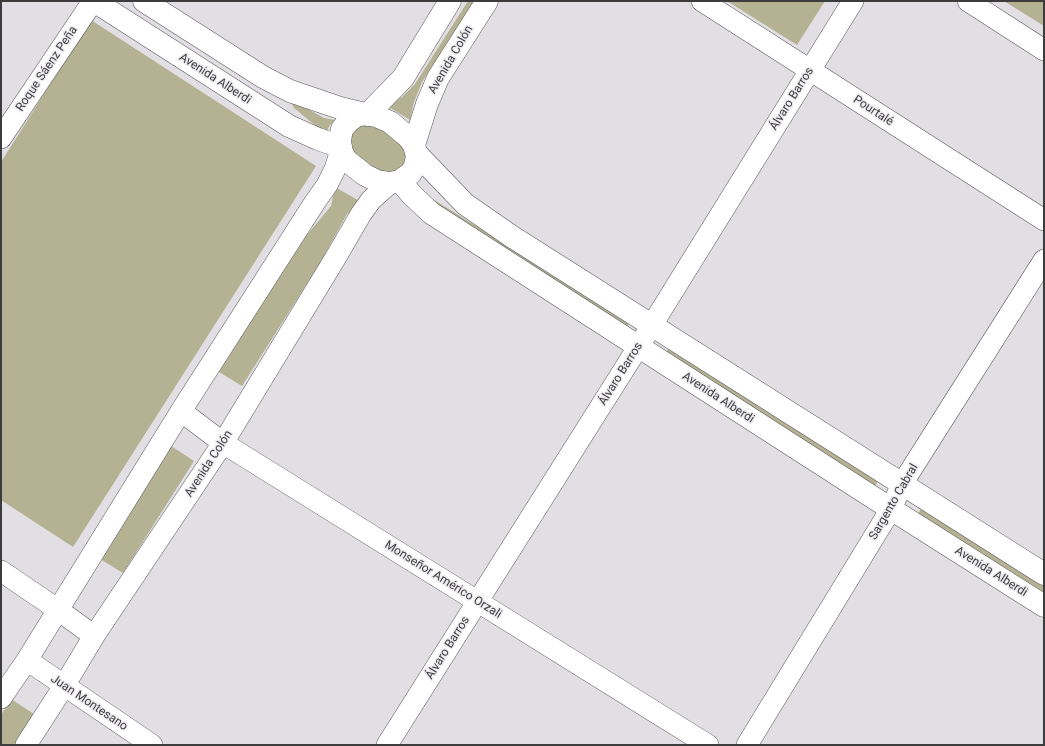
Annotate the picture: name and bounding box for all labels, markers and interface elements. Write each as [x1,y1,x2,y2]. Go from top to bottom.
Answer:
street label: Avenida Colón [426,23,476,97]
street label: Roque Sáenz Peña [13,24,81,114]
street label: Avenida Alberdi [176,50,254,108]
street label: Álvaro Barros [767,65,817,133]
street label: Pourtalé [850,93,896,129]
street label: Álvaro Barros [596,340,646,408]
street label: Avenida Alberdi [679,369,757,427]
street label: Avenida Colón [182,428,236,500]
street label: Sargento Cabral [866,461,922,543]
street label: Monseñor Américo Orzali [382,538,504,622]
street label: Avenida Alberdi [952,544,1030,600]
street label: Álvaro Barros [423,614,473,682]
street label: Juan Montesano [48,672,130,734]

